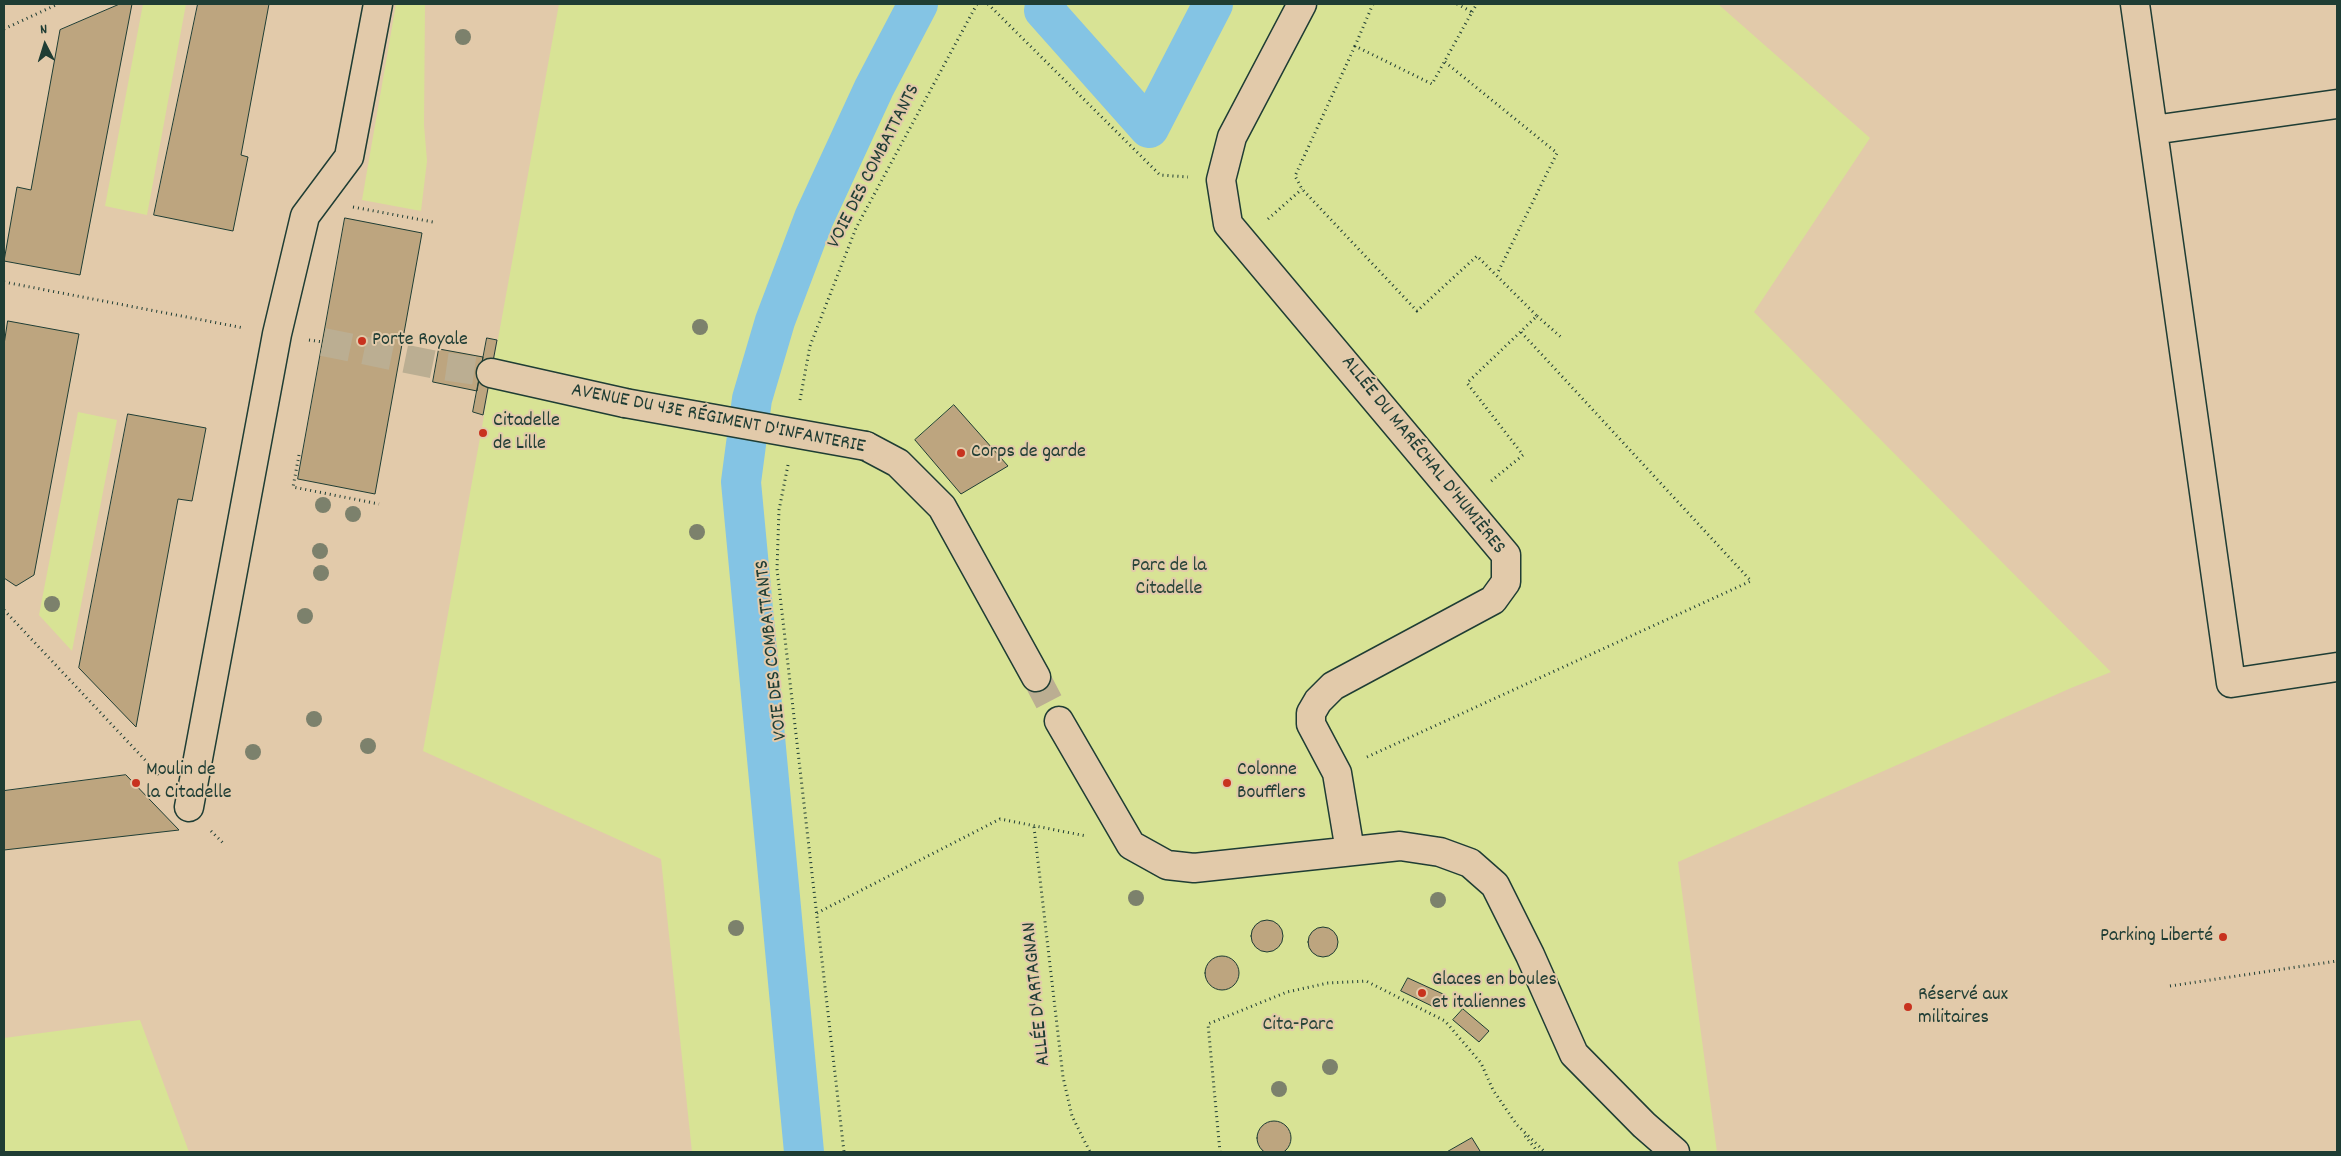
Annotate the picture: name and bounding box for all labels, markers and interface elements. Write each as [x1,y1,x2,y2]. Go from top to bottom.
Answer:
north arrow [20,20,70,70]
text: N [39,20,48,40]
street label: VOIE DES COMBATTANTS [823,81,927,253]
place label: Porte Royale [372,329,468,353]
marker: Porte Royale [356,335,368,347]
street label: ALLÉE DU MARÉCHAL D'HUMIÈRES [1334,352,1510,560]
street label: AVENUE DU 43E RÉGIMENT D'INFANTERIE [569,380,867,460]
place label: Citadelle de Lille [493,410,560,457]
marker: Citadelle de Lille [477,427,489,439]
place label: Corps de garde [971,441,1086,465]
marker: Corps de garde [955,447,967,459]
park label: Parc de la Citadelle [1131,555,1207,602]
street label: VOIE DES COMBATTANTS [752,559,794,741]
place label: Moulin de la Citadelle [146,759,232,806]
place label: Colonne Boufflers [1237,759,1306,806]
marker: Moulin de la Citadelle [130,777,142,789]
marker: Colonne Boufflers [1221,777,1233,789]
street label: ALLÉE D'ARTAGNAN [1019,921,1057,1067]
place label: Parking Liberté [2100,925,2213,949]
marker: Parking Liberté [2217,931,2229,943]
place label: Glaces en boules et italiennes [1432,969,1557,1016]
place label: Réservé aux militaires [1918,984,2008,1031]
marker: Glaces en boules et italiennes [1416,987,1428,999]
marker: Réservé aux militaires [1902,1001,1914,1013]
park label: Cita-Parc [1262,1014,1334,1038]

